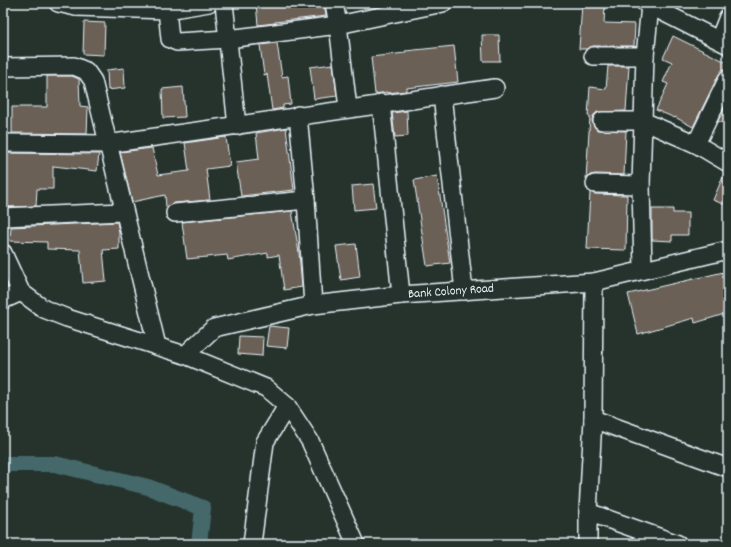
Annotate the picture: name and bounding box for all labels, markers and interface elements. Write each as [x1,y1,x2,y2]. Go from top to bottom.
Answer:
street label: Bank Colony Road [407,280,495,304]

